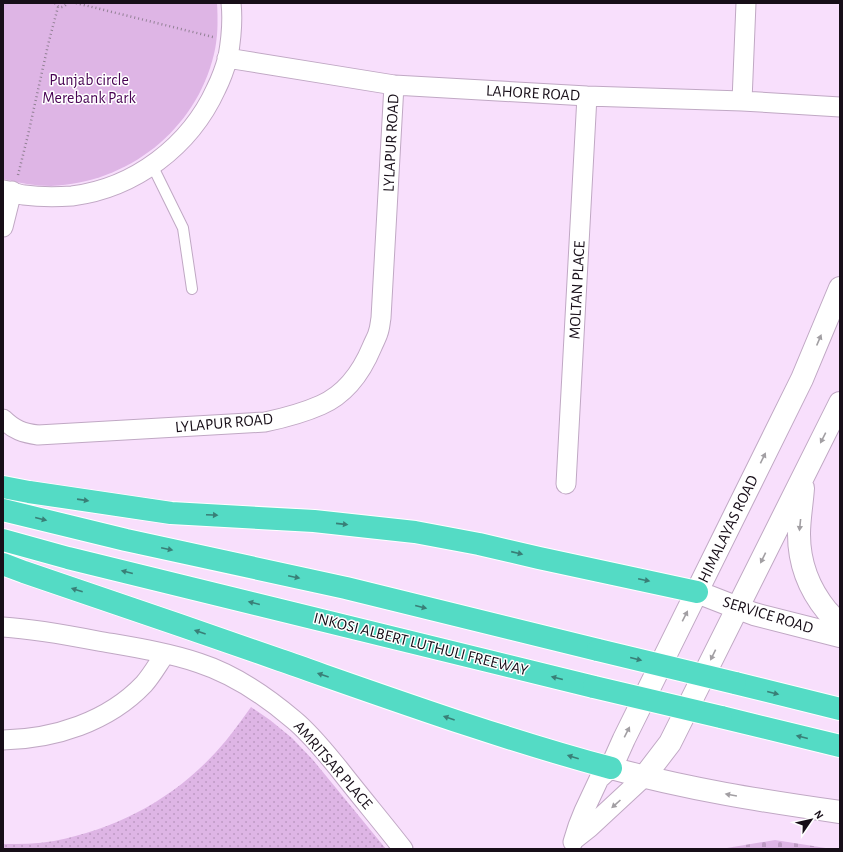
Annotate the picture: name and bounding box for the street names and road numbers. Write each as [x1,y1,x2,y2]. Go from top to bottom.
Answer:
street label: LAHORE ROAD [486,83,580,103]
street label: LYLAPUR ROAD [380,94,402,192]
street label: MOLTAN PLACE [566,240,588,340]
street label: LYLAPUR ROAD [174,411,274,435]
street label: HIMALAYAS ROAD [695,473,761,585]
street label: SERVICE ROAD [721,594,815,636]
street label: INKOSI ALBERT LUTHULI FREEWAY [312,610,530,679]
street label: AMRITSAR PLACE [291,718,376,812]

